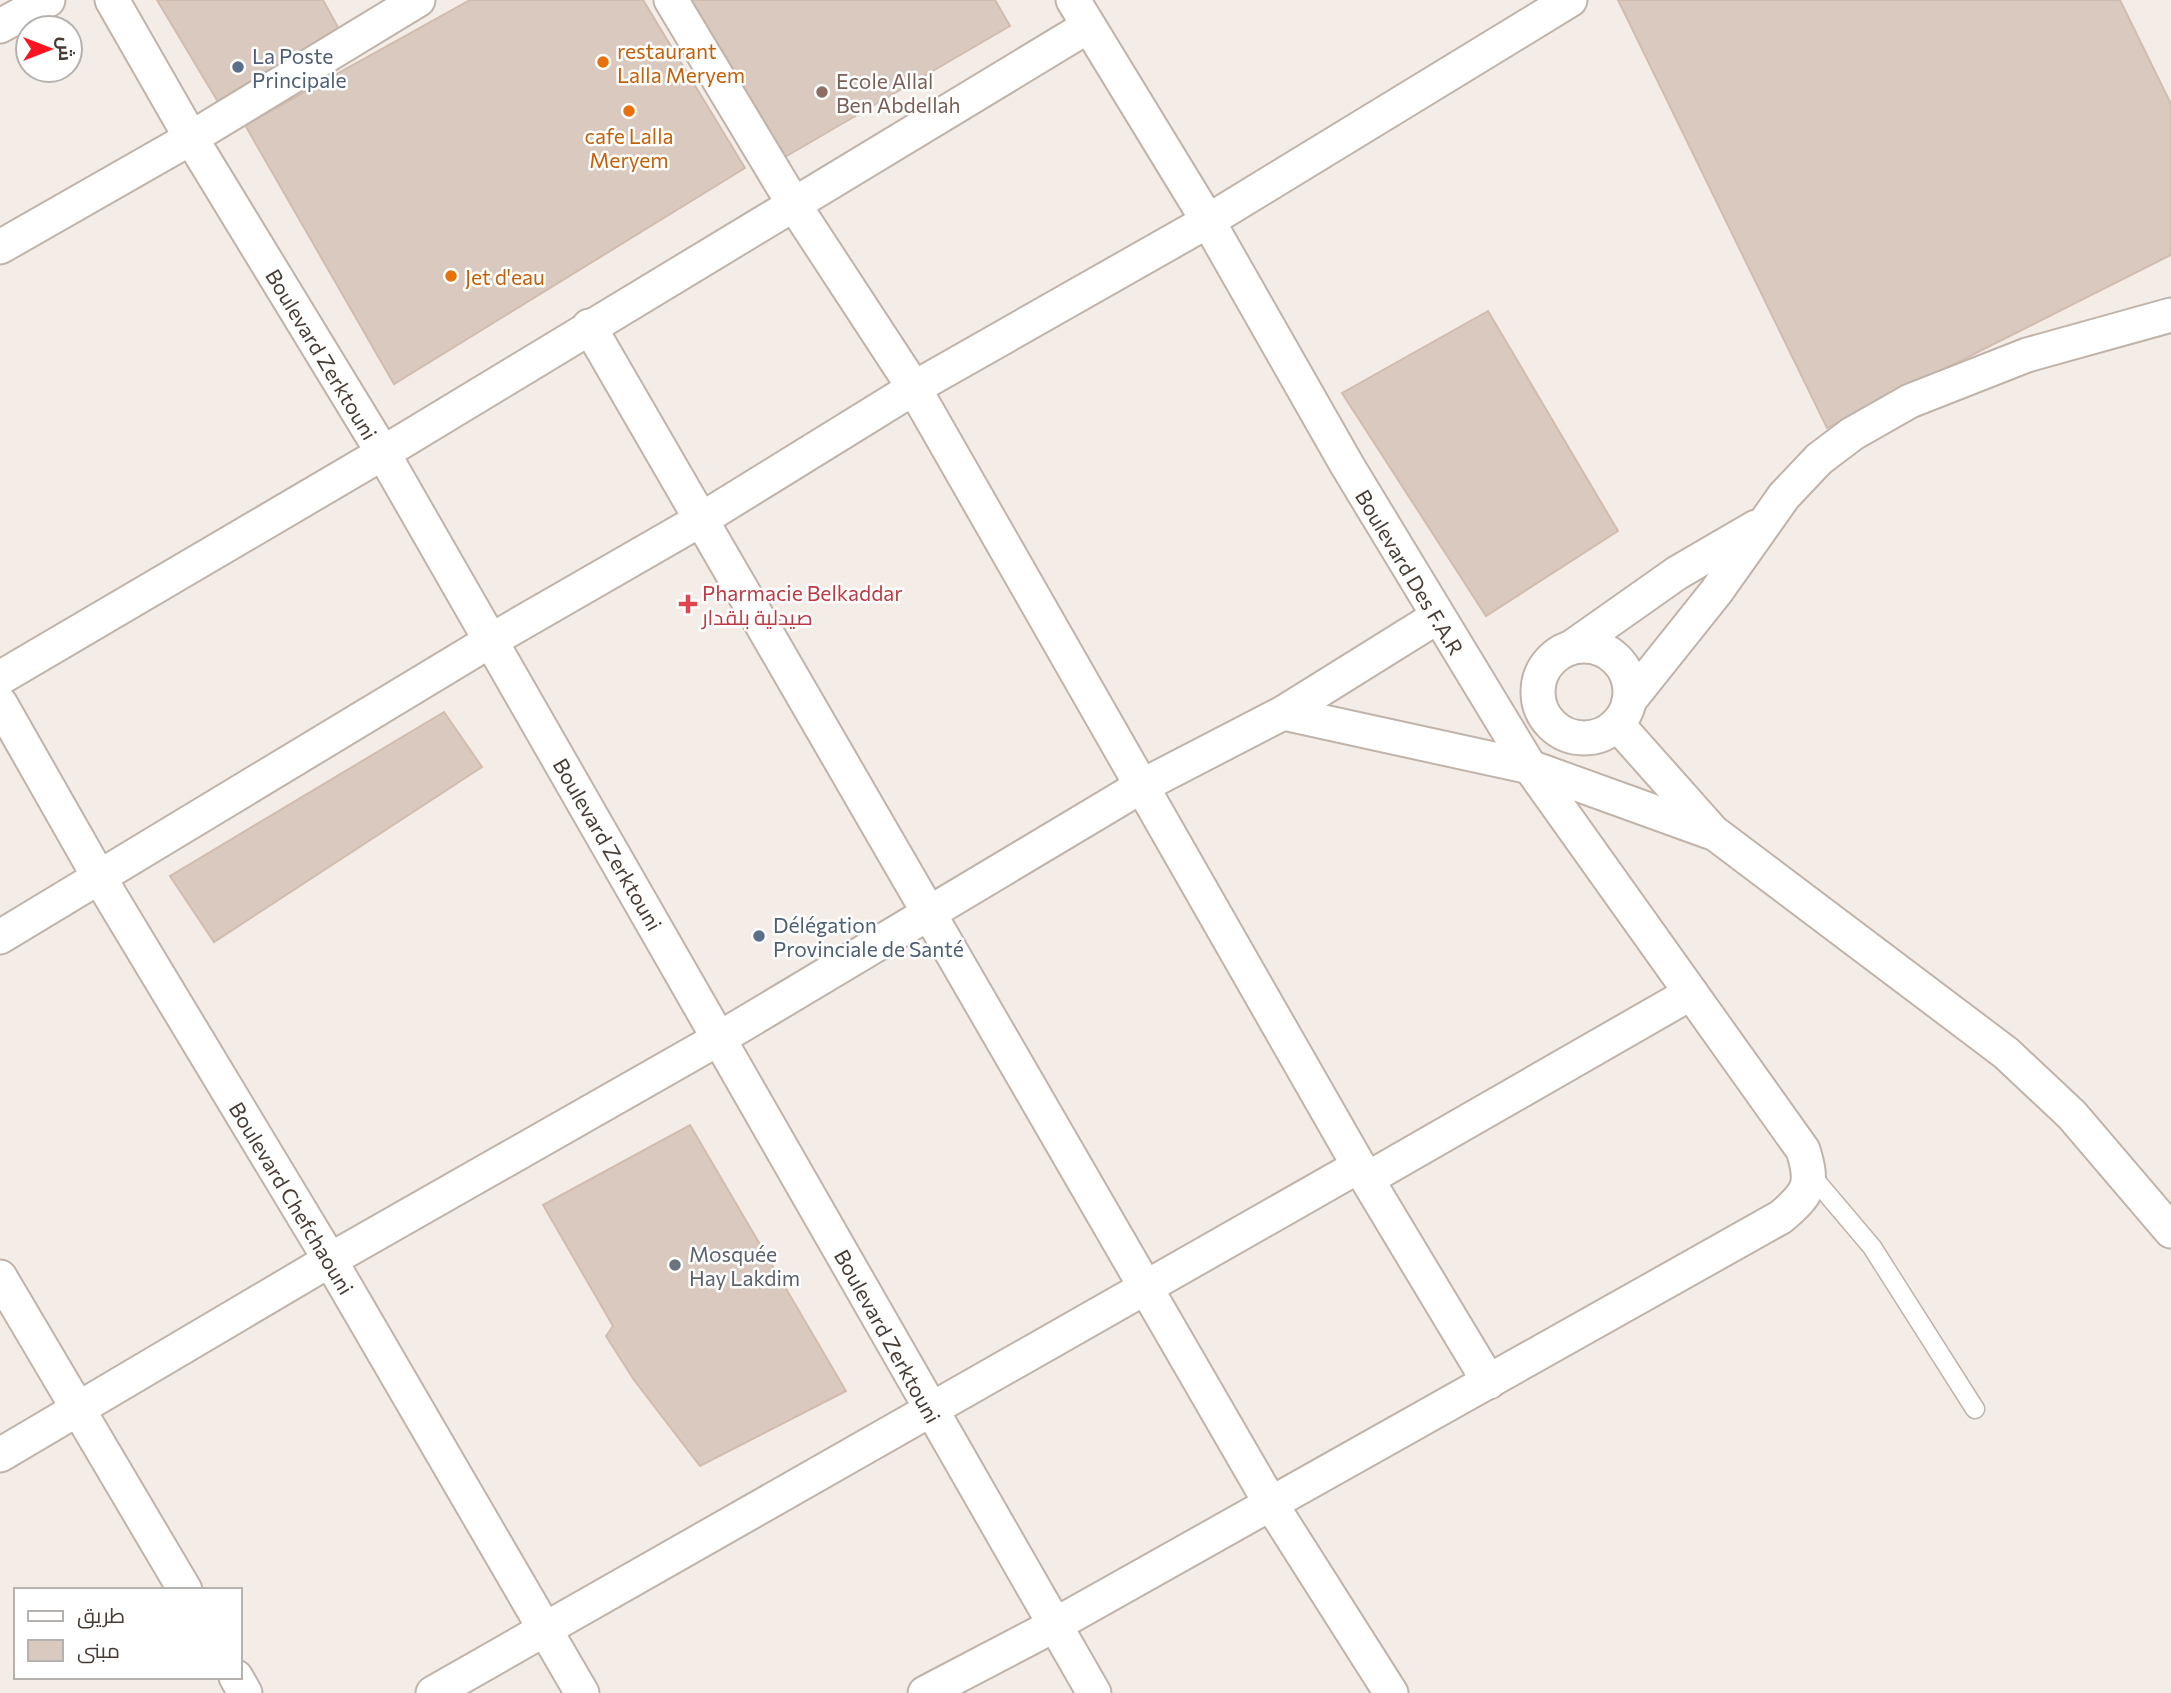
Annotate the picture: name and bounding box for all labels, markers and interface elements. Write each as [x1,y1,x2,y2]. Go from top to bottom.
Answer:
north arrow [14,14,84,84]
text: ش [54,37,78,61]
place label: restaurant Lalla Meryem [617,38,745,87]
place label: La Poste Principale [252,43,347,92]
marker: restaurant Lalla Meryem [595,54,611,70]
marker: La Poste Principale [230,59,246,75]
place label: Ecole Allal Ben Abdellah [836,68,961,117]
marker: Ecole Allal Ben Abdellah [814,84,830,100]
marker: cafe Lalla Meryem [621,103,637,119]
place label: cafe Lalla Meryem [585,123,673,172]
street label: Boulevard Zerktouni [261,264,383,444]
place label: Jet d'eau [465,264,545,289]
marker: Jet d'eau [443,268,459,284]
street label: Boulevard Des F.A.R [1351,485,1469,659]
place label: Pharmacie Belkaddar صيدلية بلقدار [701,580,903,630]
marker: Pharmacie Belkaddar صيدلية بلقدار [680,596,696,612]
street label: Boulevard Zerktouni [548,753,668,935]
place label: Délégation Provinciale de Santé [773,912,964,961]
marker: Délégation Provinciale de Santé [751,928,767,944]
street label: Boulevard Chefchaouni [225,1097,359,1299]
place label: Mosquée Hay Lakdim [689,1241,800,1290]
street label: Boulevard Zerktouni [830,1245,946,1427]
marker: Mosquée Hay Lakdim [667,1257,683,1273]
legend [14,1588,242,1679]
text: طريق [77,1602,125,1629]
text: مبنى [77,1637,120,1664]

